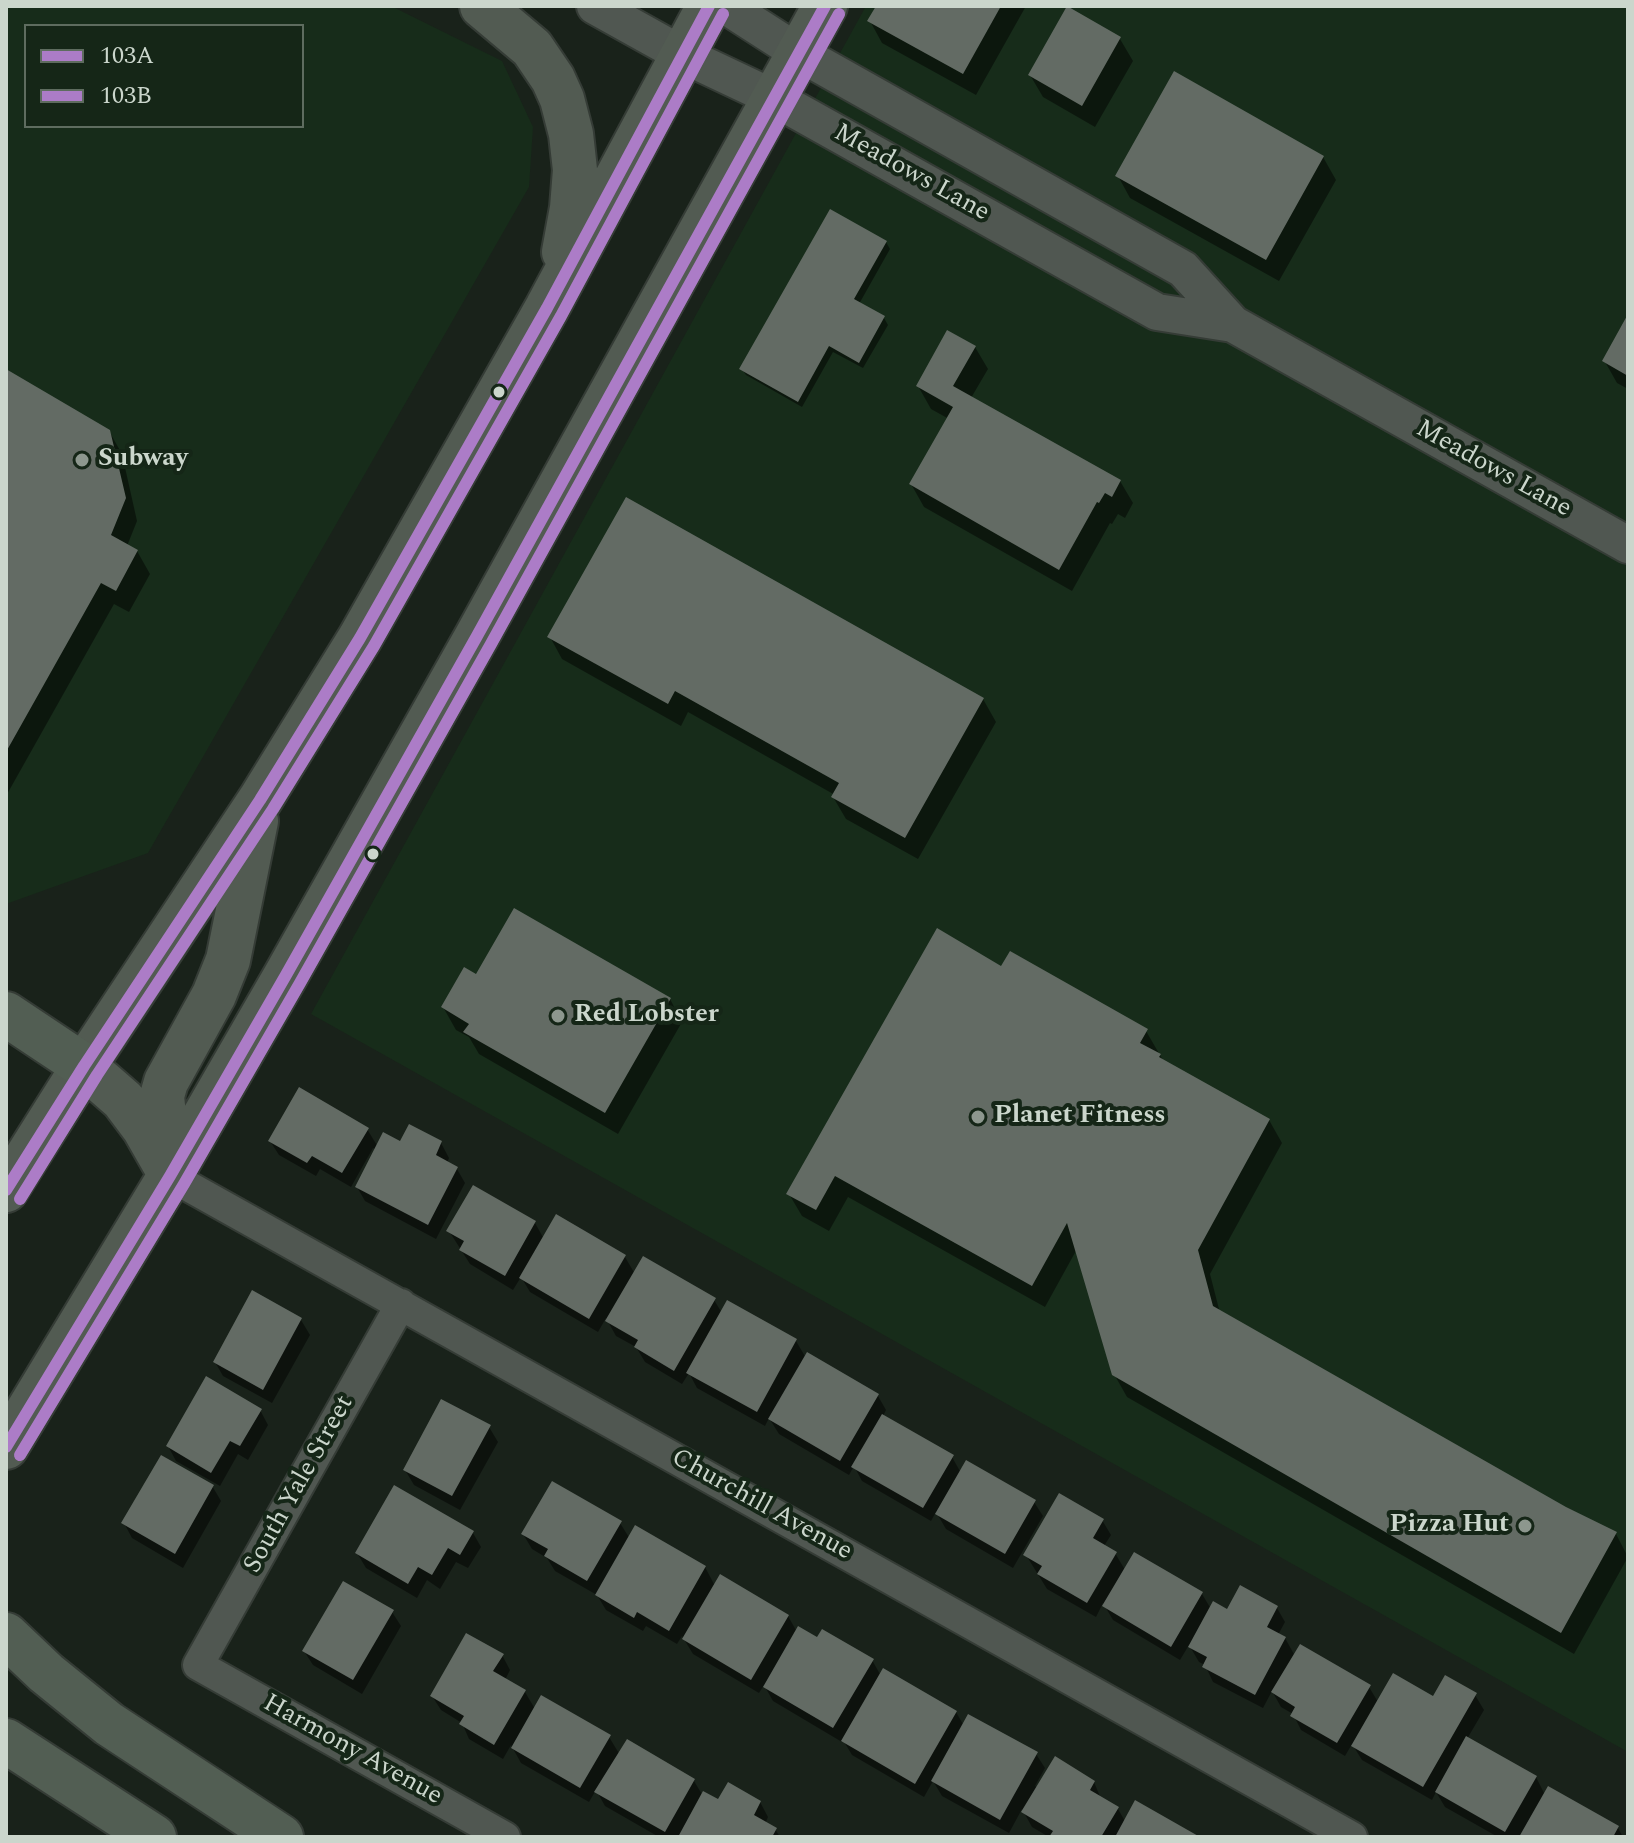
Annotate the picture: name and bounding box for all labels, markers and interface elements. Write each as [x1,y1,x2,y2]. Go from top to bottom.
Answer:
legend [24,24,304,128]
text: 103A [100,38,154,74]
text: 103B [100,78,152,114]
street label: Meadows Lane [828,118,994,230]
unlabelled marker [491,384,507,400]
street label: Meadows Lane [1410,414,1576,526]
place label: Subway [98,444,188,476]
marker: Subway [73,451,91,469]
unlabelled marker [365,846,381,862]
place label: Red Lobster [574,1000,719,1032]
marker: Red Lobster [549,1007,567,1025]
place label: Planet Fitness [994,1101,1166,1133]
marker: Planet Fitness [969,1108,987,1126]
street label: South Yale Street [238,1391,362,1579]
street label: Churchill Avenue [665,1443,857,1569]
place label: Pizza Hut [1390,1510,1509,1542]
marker: Pizza Hut [1516,1517,1534,1535]
street label: Harmony Avenue [257,1689,447,1813]

